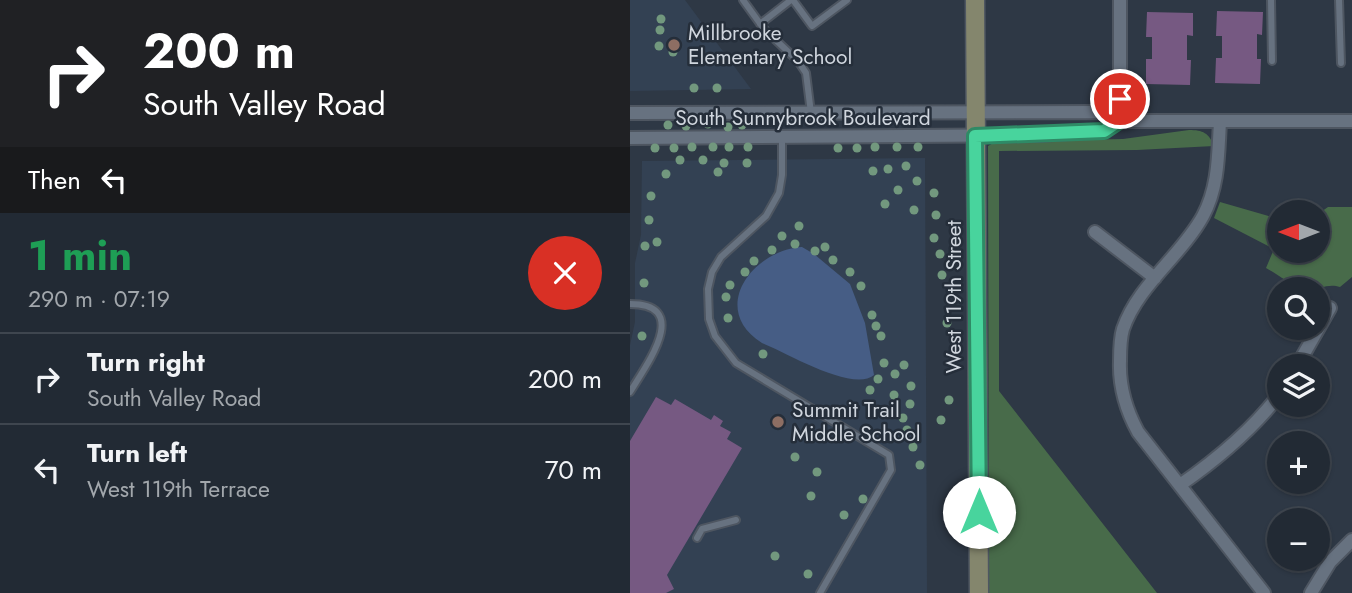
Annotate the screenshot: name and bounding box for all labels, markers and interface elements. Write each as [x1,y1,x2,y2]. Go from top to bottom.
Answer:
text: 200 m [143,16,295,86]
place label: Millbrooke Elementary School [688,18,852,72]
icon: right [28,28,119,119]
marker: Millbrooke Elementary School [666,37,682,53]
pin [1090,69,1150,129]
icon: arrive [1101,80,1139,118]
text: South Valley Road [143,81,386,127]
street label: South Sunnybrook Boulevard [675,103,931,133]
text: Then [28,161,81,199]
icon: left [95,161,133,199]
north arrow [1267,200,1330,262]
map controls [1267,200,1330,571]
street label: West 119th Street [939,220,969,374]
text: 1 min [28,225,132,286]
button: close [528,236,602,310]
button: search [1267,277,1330,340]
text: 290 m · 07:19 [28,282,170,316]
text: Turn right [87,343,205,381]
button: layers [1267,354,1330,417]
icon: right [28,360,66,398]
text: 200 m [528,360,602,398]
text: South Valley Road [87,381,261,415]
place label: Summit Trail Middle School [792,395,921,449]
marker: Summit Trail Middle School [770,414,786,430]
button: + [1267,431,1330,494]
text: Turn left [87,434,187,472]
icon: left [28,451,66,489]
text: 70 m [545,451,602,489]
text: West 119th Terrace [87,472,270,506]
position arrow [942,475,1016,549]
button: − [1267,508,1330,571]

